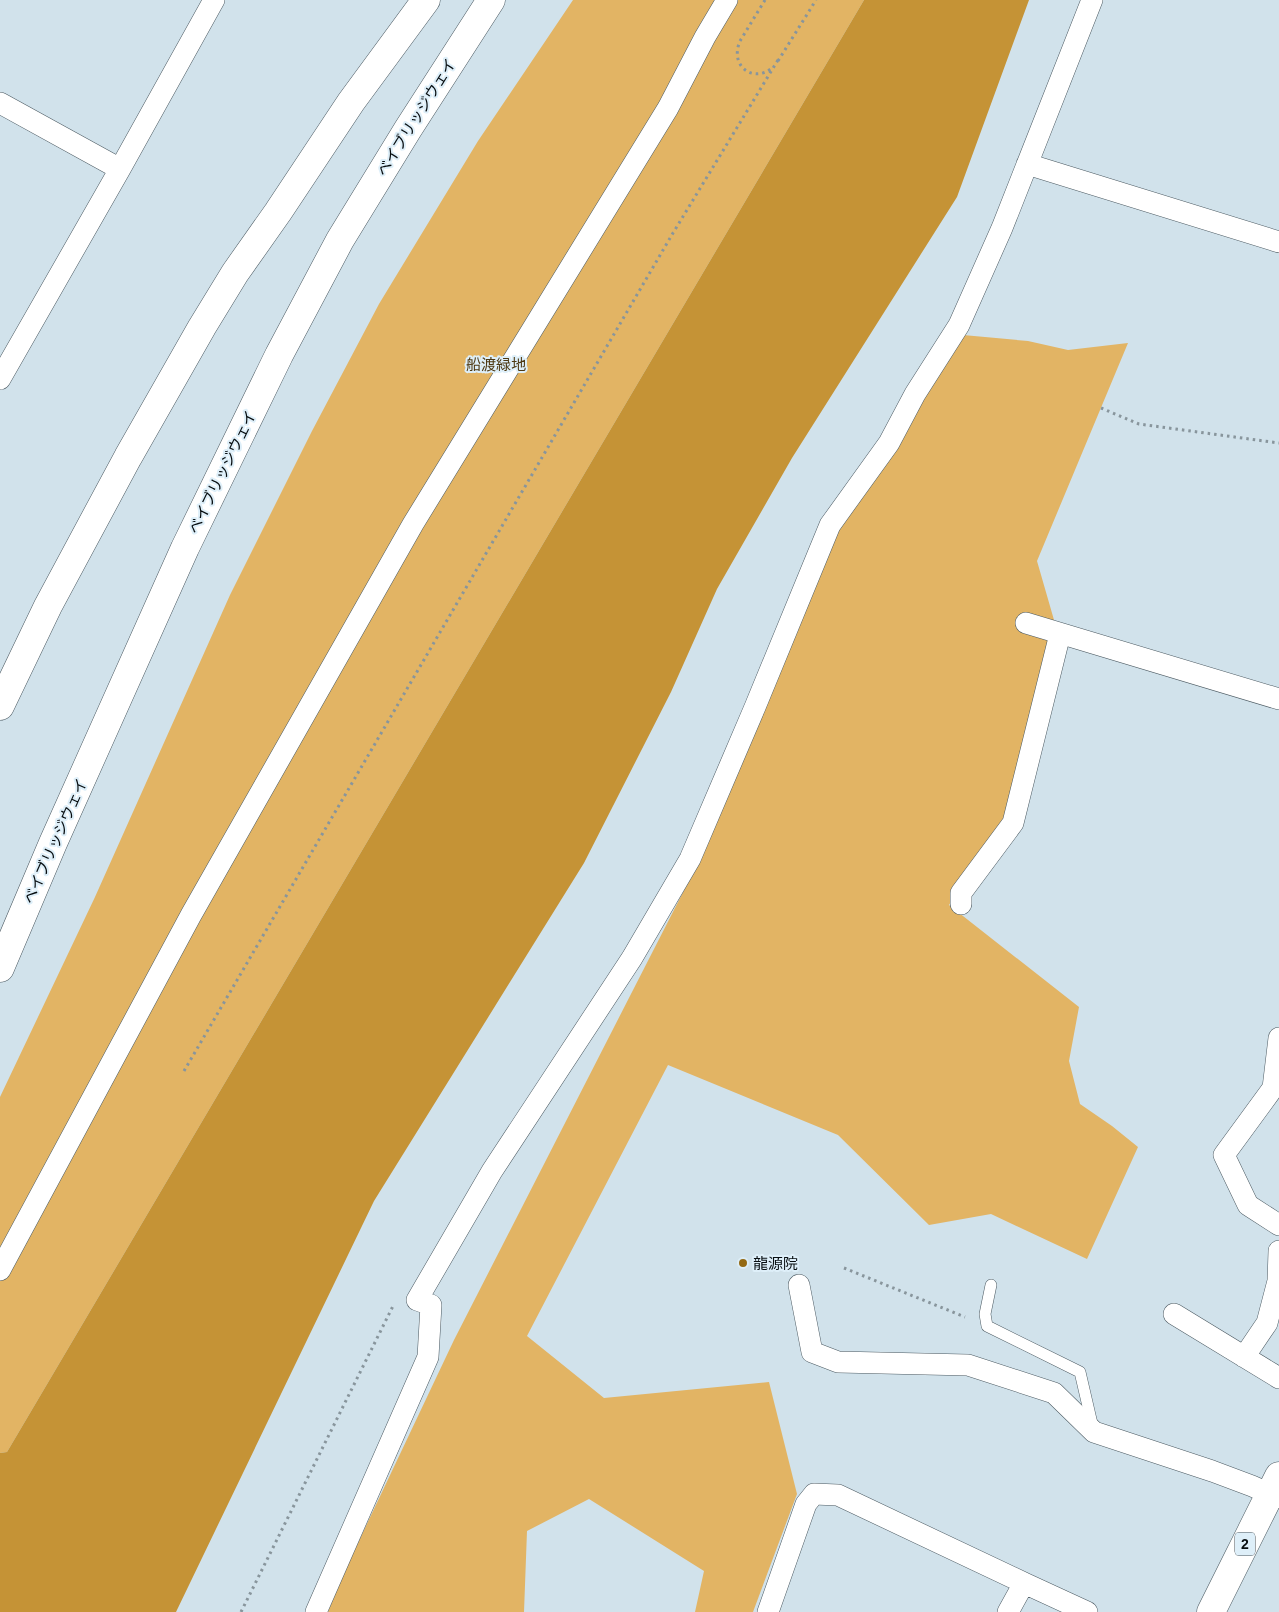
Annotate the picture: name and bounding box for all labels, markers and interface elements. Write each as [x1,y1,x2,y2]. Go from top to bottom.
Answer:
street label: ベイブリッジウェイ [373,55,459,179]
park label: 船渡緑地 [466,356,526,373]
street label: ベイブリッジウェイ [185,408,259,536]
street label: ベイブリッジウェイ [20,776,90,906]
place label: 龍源院 [753,1255,798,1272]
marker: 龍源院 [737,1257,749,1269]
road number: 2 [1235,1532,1255,1556]

